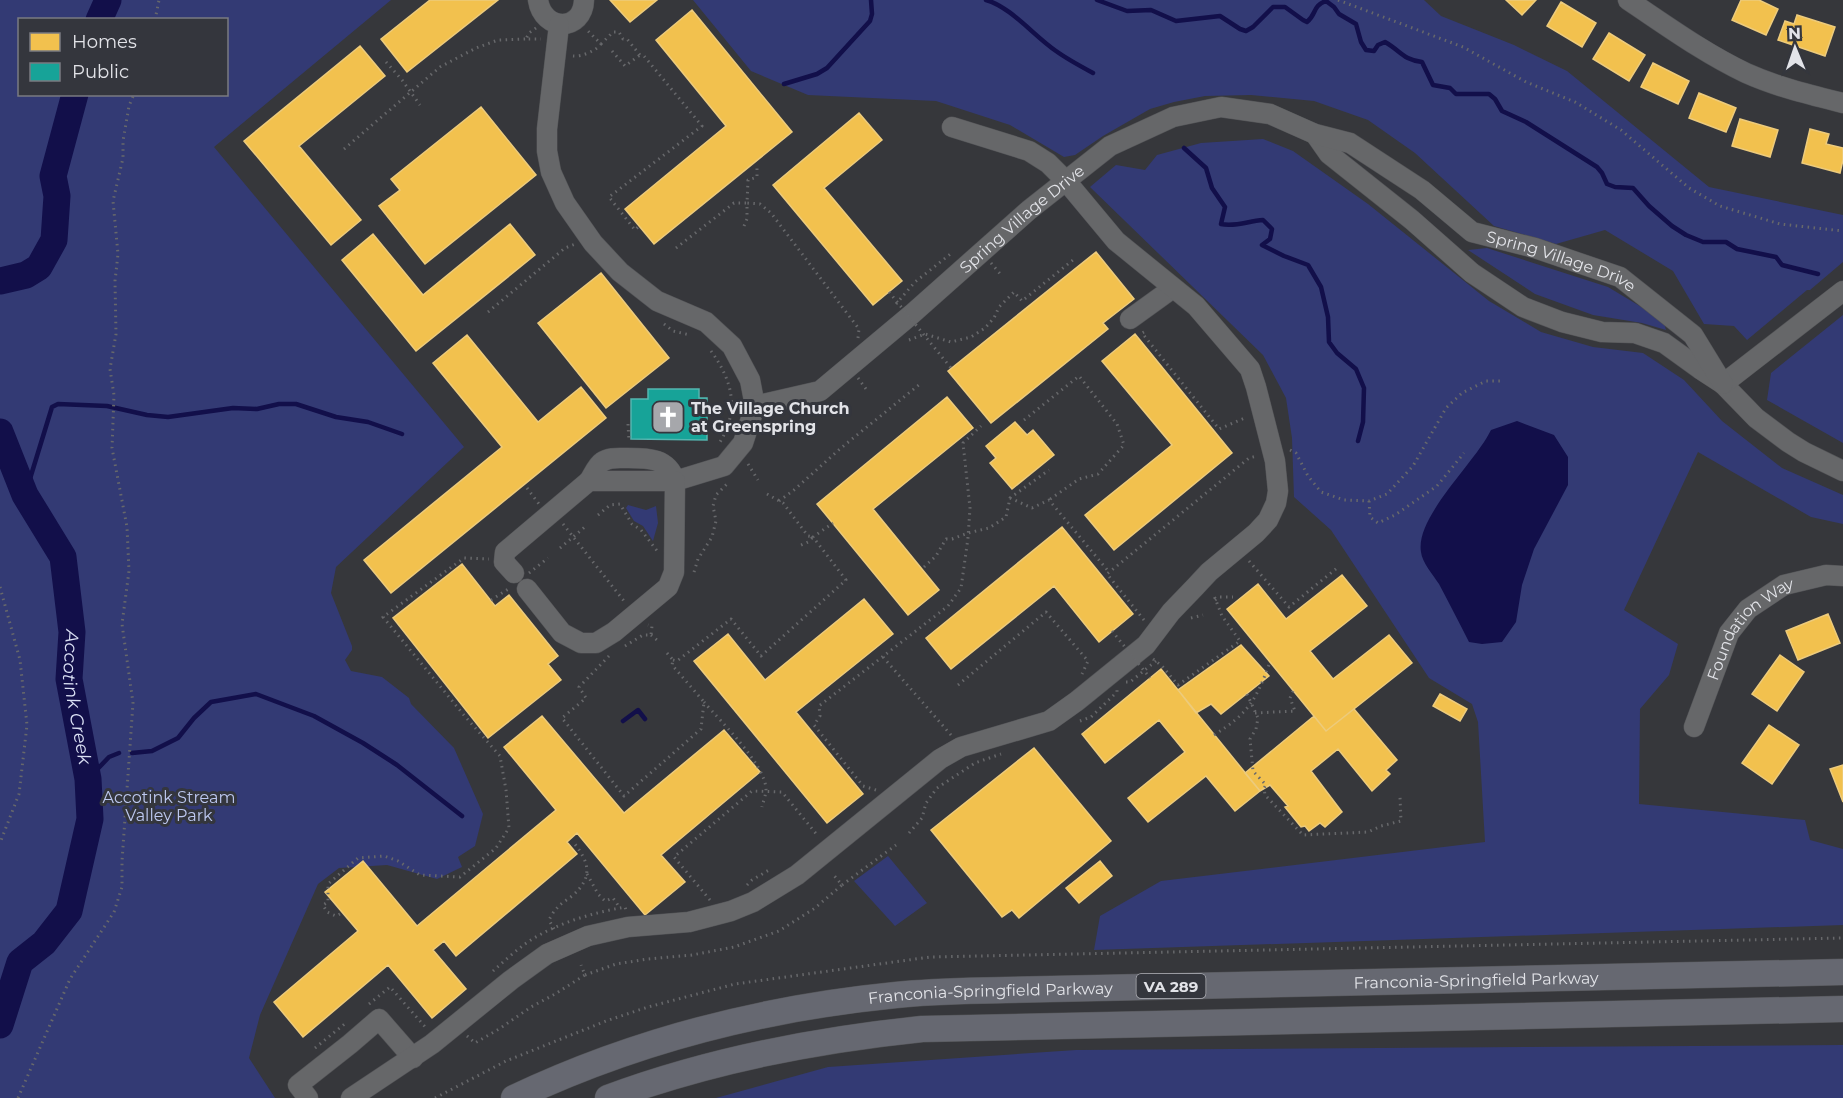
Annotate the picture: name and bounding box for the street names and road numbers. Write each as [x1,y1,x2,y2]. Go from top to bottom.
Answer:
street label: Spring Village Drive [955,161,1088,277]
street label: Spring Village Drive [1485,227,1640,296]
street label: Foundation Way [1703,574,1795,683]
street label: Franconia-Springfield Parkway [1353,968,1599,992]
road number: VA 289 [1136,974,1206,998]
street label: Franconia-Springfield Parkway [867,978,1113,1007]

